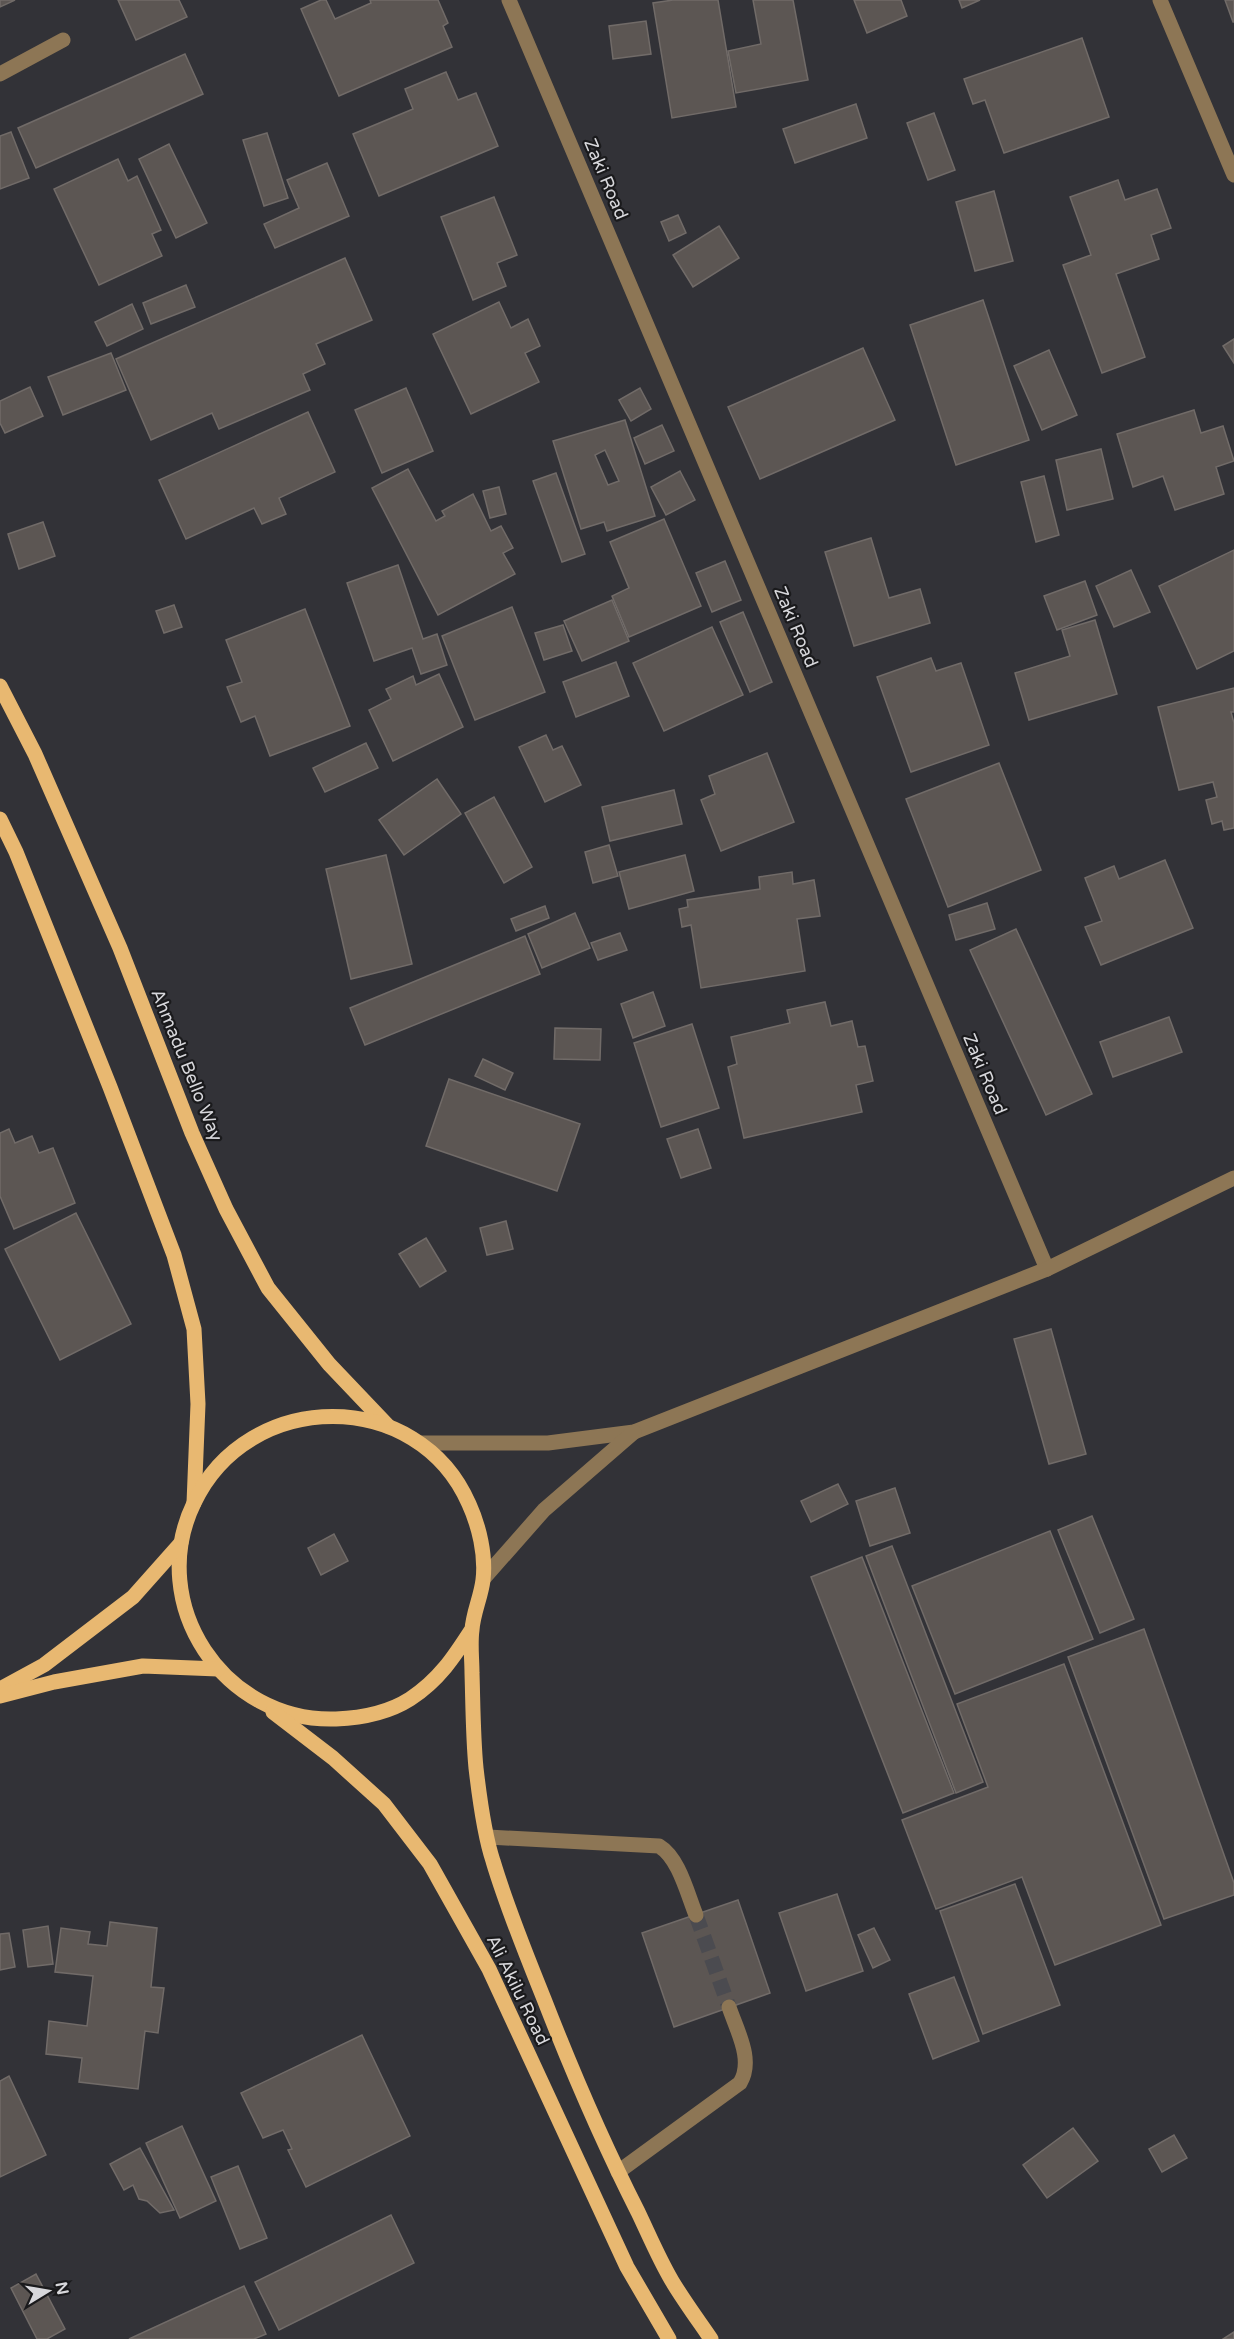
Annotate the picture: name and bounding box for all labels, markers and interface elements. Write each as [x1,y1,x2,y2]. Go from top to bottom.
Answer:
street label: Zaki Road [579,135,633,223]
street label: Zaki Road [769,583,823,671]
street label: Ahmadu Bello Way [146,986,228,1145]
street label: Zaki Road [958,1030,1012,1118]
street label: Ali Akilu Road [482,1931,554,2049]
north arrow [18,2261,78,2321]
text: N [51,2280,73,2297]

